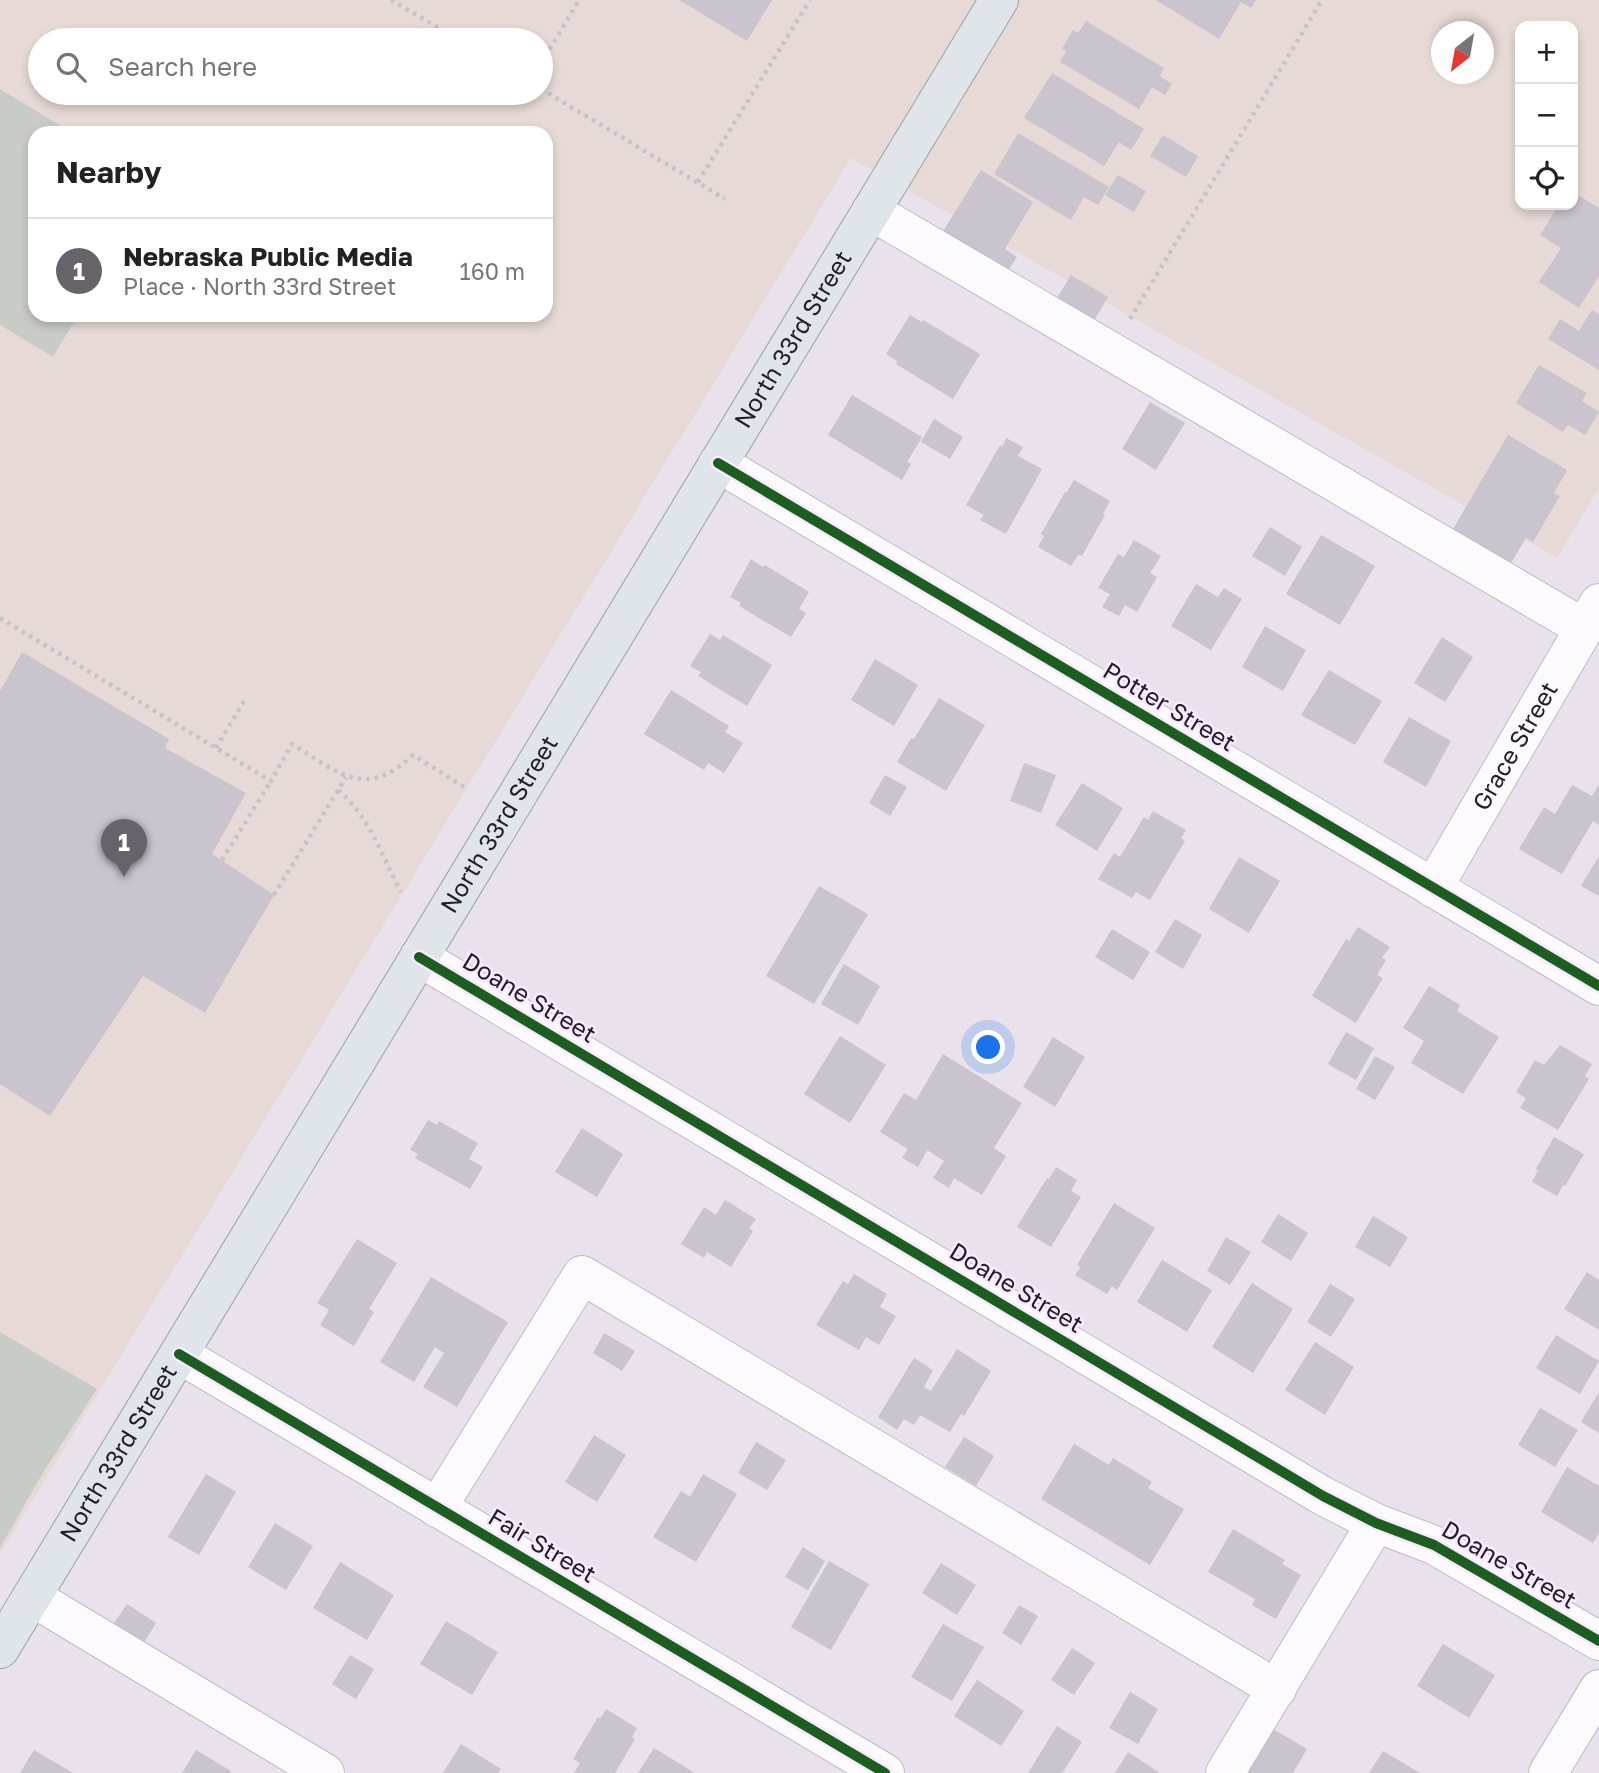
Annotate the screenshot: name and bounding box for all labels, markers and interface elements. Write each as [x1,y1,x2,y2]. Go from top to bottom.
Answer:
north arrow [1431,21,1494,84]
map controls [1515,21,1578,210]
button: + [1515,21,1578,84]
search box [28,28,553,105]
icon: search [52,48,90,86]
text: Search here [108,51,257,82]
button: − [1515,84,1578,147]
button: locate [1515,147,1578,210]
text: Nearby [56,154,161,190]
text: Nebraska Public Media [123,241,413,272]
street label: North 33rd Street [727,245,857,433]
text: 1 [73,257,85,285]
text: 160 m [460,257,525,285]
text: Place · North 33rd Street [123,272,396,300]
street label: Potter Street [1098,655,1241,757]
street label: Grace Street [1466,676,1563,815]
street label: North 33rd Street [433,730,563,918]
pin: 1 [101,819,147,877]
street label: Doane Street [458,946,602,1048]
your location [971,1030,1005,1064]
street label: Doane Street [945,1236,1089,1338]
street label: North 33rd Street [53,1358,182,1546]
street label: Fair Street [484,1501,602,1588]
street label: Doane Street [1437,1514,1582,1614]

